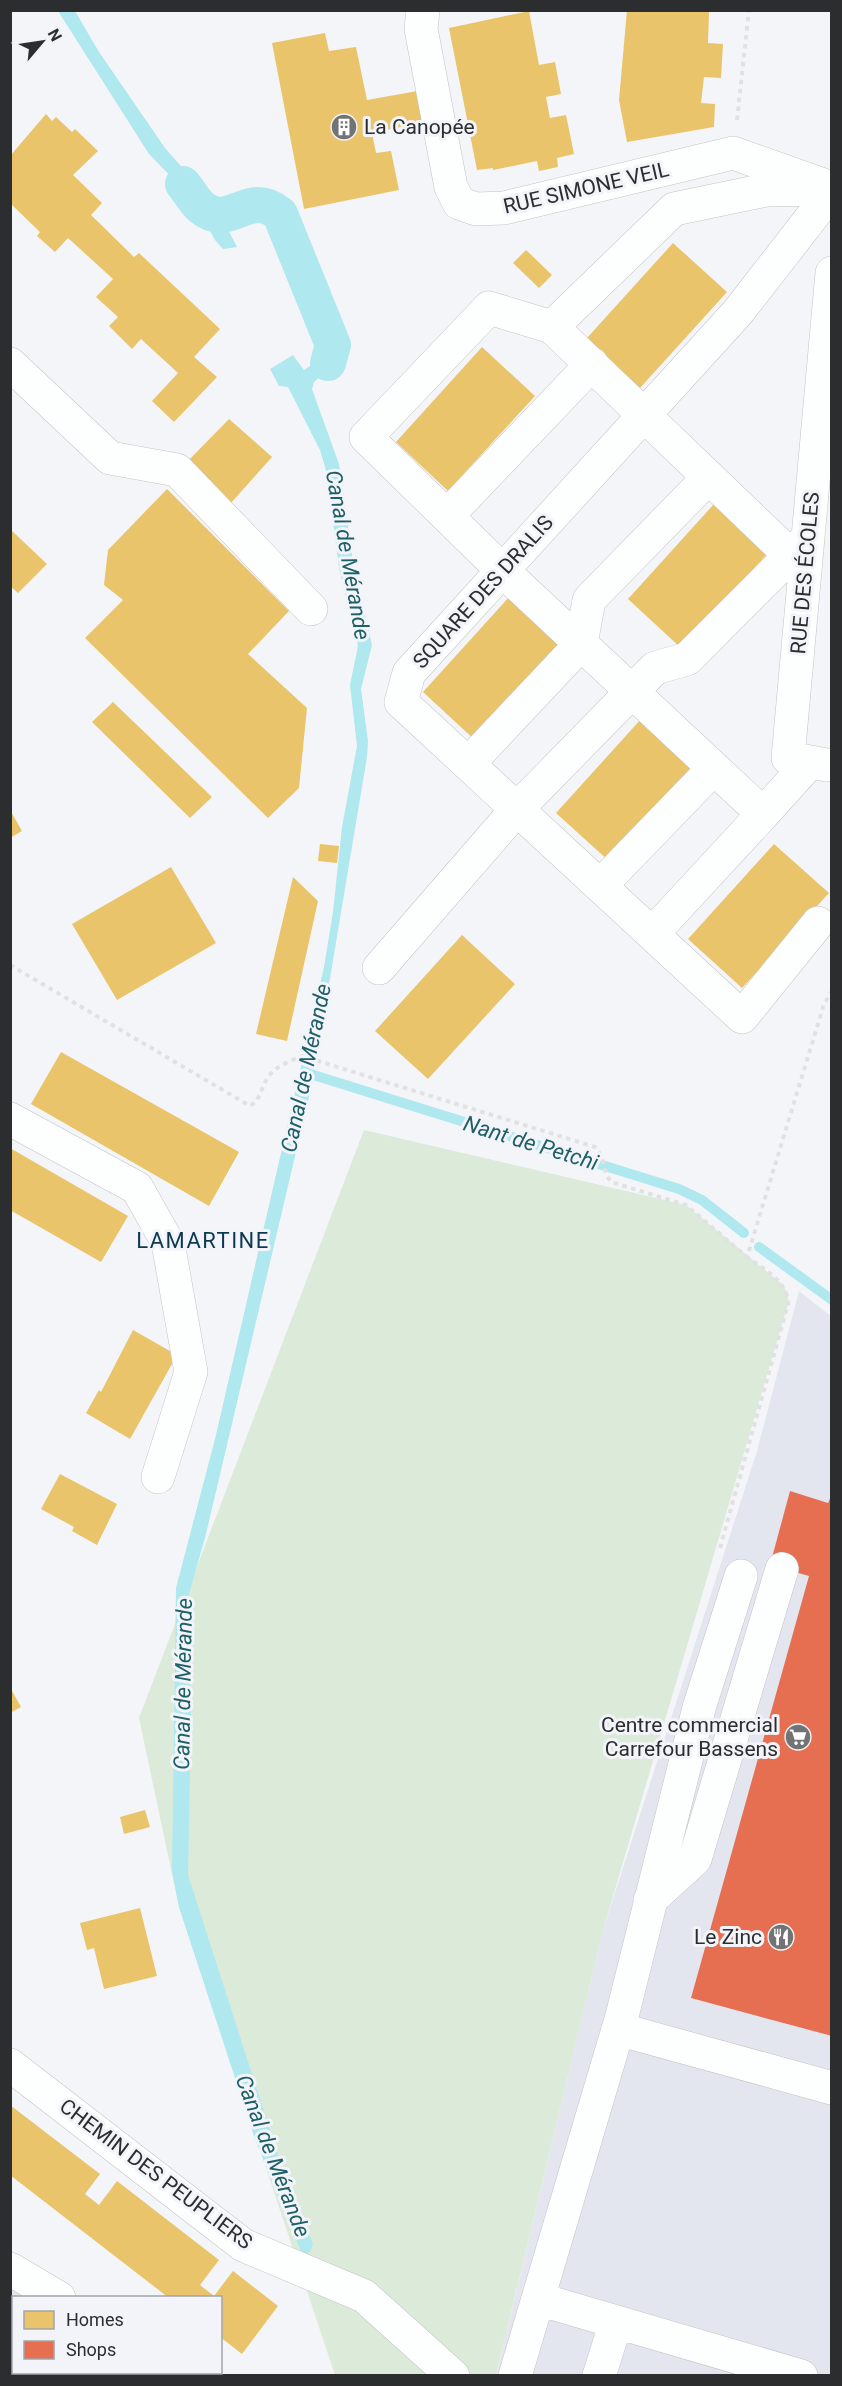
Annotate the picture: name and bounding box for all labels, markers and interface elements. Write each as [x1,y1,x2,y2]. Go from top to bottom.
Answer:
north arrow [12,12,72,72]
text: N [44,25,66,45]
building icon: La Canopée [329,112,359,142]
place label: La Canopée [364,115,475,139]
street label: RUE SIMONE VEIL [501,157,671,219]
water label: Canal de Mérande [321,468,375,642]
street label: RUE DES ÉCOLES [786,491,824,655]
street label: SQUARE DES DRALIS [408,511,558,673]
water label: Canal de Mérande [276,981,336,1155]
water label: Nant de Petchi [461,1111,602,1176]
district label: LAMARTINE [136,1228,270,1253]
water label: Canal de Mérande [169,1598,197,1770]
place label: Centre commercial Carrefour Bassens [601,1713,778,1761]
supermarket icon: Centre commercial Carrefour Bassens [783,1722,813,1752]
restaurant icon: Le Zinc [766,1922,796,1952]
place label: Le Zinc [694,1925,762,1949]
water label: Canal de Mérande [231,2071,315,2241]
street label: CHEMIN DES PEUPLIERS [55,2094,257,2254]
legend [12,2296,222,2374]
text: Homes [66,2309,124,2330]
text: Shops [66,2339,116,2360]

